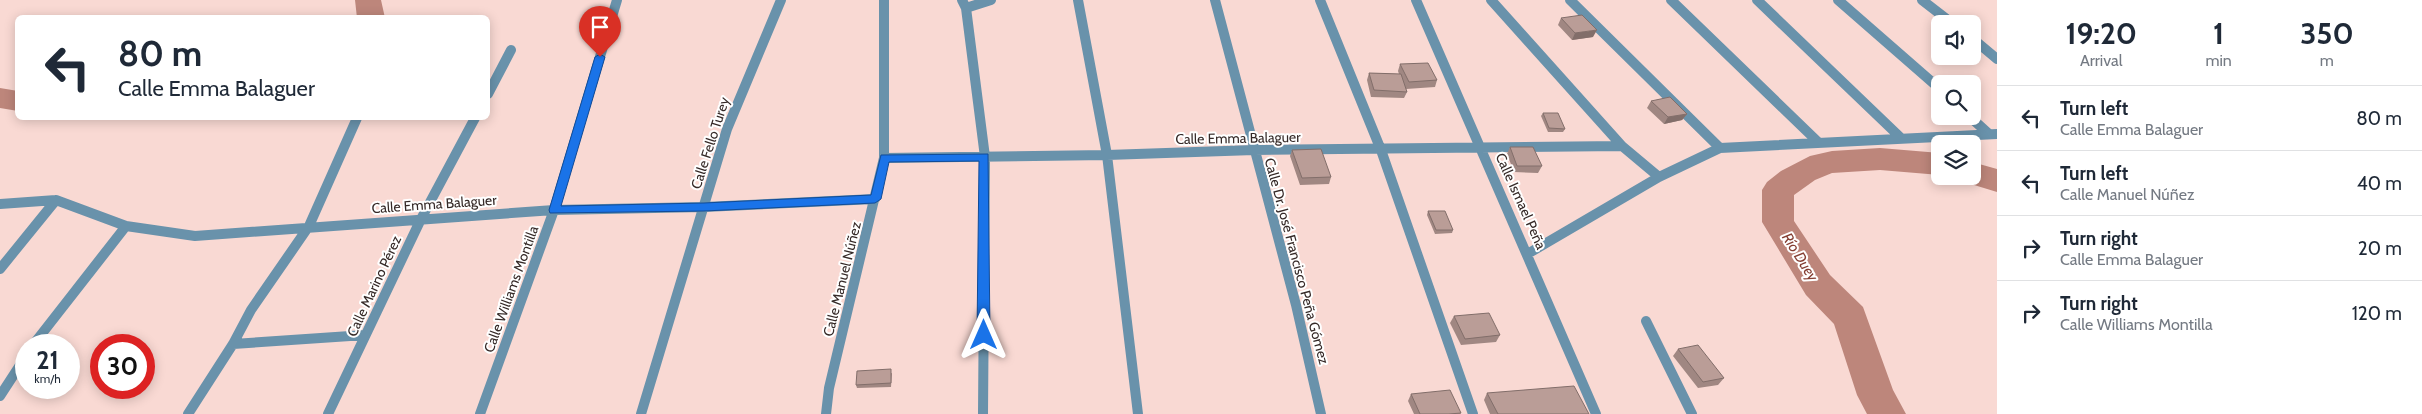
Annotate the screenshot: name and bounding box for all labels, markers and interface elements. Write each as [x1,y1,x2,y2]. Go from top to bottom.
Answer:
pin [579,6,621,57]
icon: arrive [586,13,614,41]
map controls [1931,15,1981,185]
button: sound [1931,15,1981,65]
text: 19:20 [2065,15,2137,52]
text: 1 [2213,15,2224,52]
text: 350 [2300,15,2354,52]
text: 80 m [118,32,202,75]
icon: left [35,35,100,100]
text: Arrival [2080,51,2122,70]
text: min [2205,51,2232,70]
text: m [2320,51,2334,70]
text: Calle Emma Balaguer [118,75,315,102]
button: search [1931,75,1981,125]
street label: Calle Fello Turey [687,95,733,191]
text: Turn left [2060,97,2128,120]
icon: left [2017,104,2045,132]
text: 80 m [2356,107,2402,130]
text: Calle Emma Balaguer [2060,120,2203,139]
street label: Calle Emma Balaguer [1175,128,1301,148]
button: layers [1931,135,1981,185]
street label: Calle Ismael Peña [1492,150,1550,252]
street label: Calle Dr. José Francisco Peña Gómez [1261,156,1333,367]
text: Turn left [2060,162,2128,185]
icon: left [2017,169,2045,197]
text: 40 m [2357,172,2402,195]
text: Calle Manuel Núñez [2060,185,2194,204]
street label: Calle Emma Balaguer [371,191,498,217]
street label: Calle Manuel Núñez [819,219,865,338]
street label: Calle Williams Montilla [480,223,542,355]
text: Turn right [2060,227,2138,250]
water label: Río Duey [1778,230,1822,285]
street label: Calle Marino Pérez [343,232,405,339]
icon: right [2017,234,2045,262]
text: 20 m [2358,237,2402,260]
text: Calle Emma Balaguer [2060,250,2203,269]
text: Turn right [2060,292,2138,315]
icon: right [2017,299,2045,327]
text: 120 m [2352,302,2402,325]
position arrow [957,308,1009,360]
text: Calle Williams Montilla [2060,315,2213,334]
speed limit sign: 30 [90,334,155,399]
text: 21 [36,345,59,375]
text: km/h [34,371,61,386]

